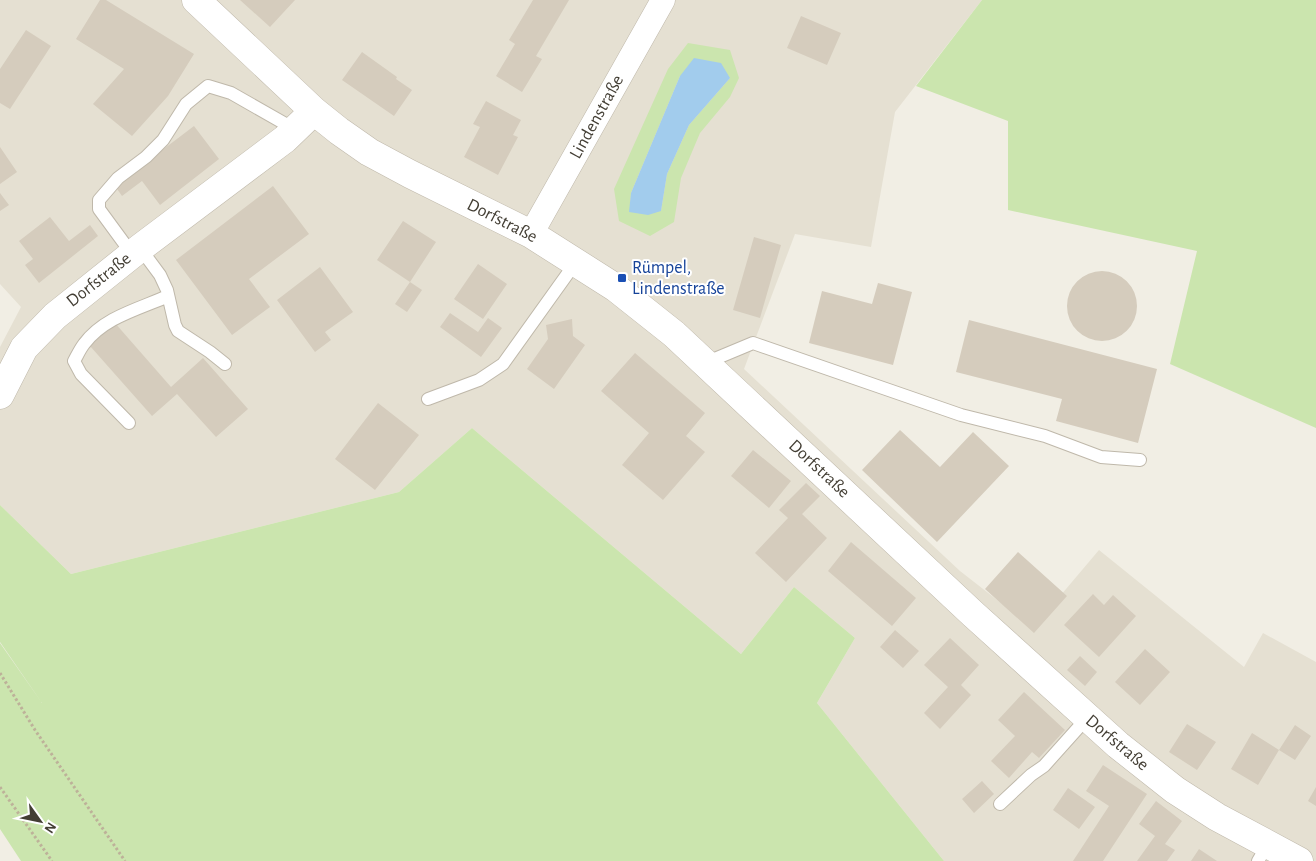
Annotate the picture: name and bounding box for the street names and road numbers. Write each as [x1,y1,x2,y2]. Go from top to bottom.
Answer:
street label: Lindenstraße [567,72,627,162]
street label: Dorfstraße [464,196,540,246]
street label: Dorfstraße [63,249,135,311]
street label: Dorfstraße [785,436,853,502]
street label: Dorfstraße [1082,712,1152,774]

